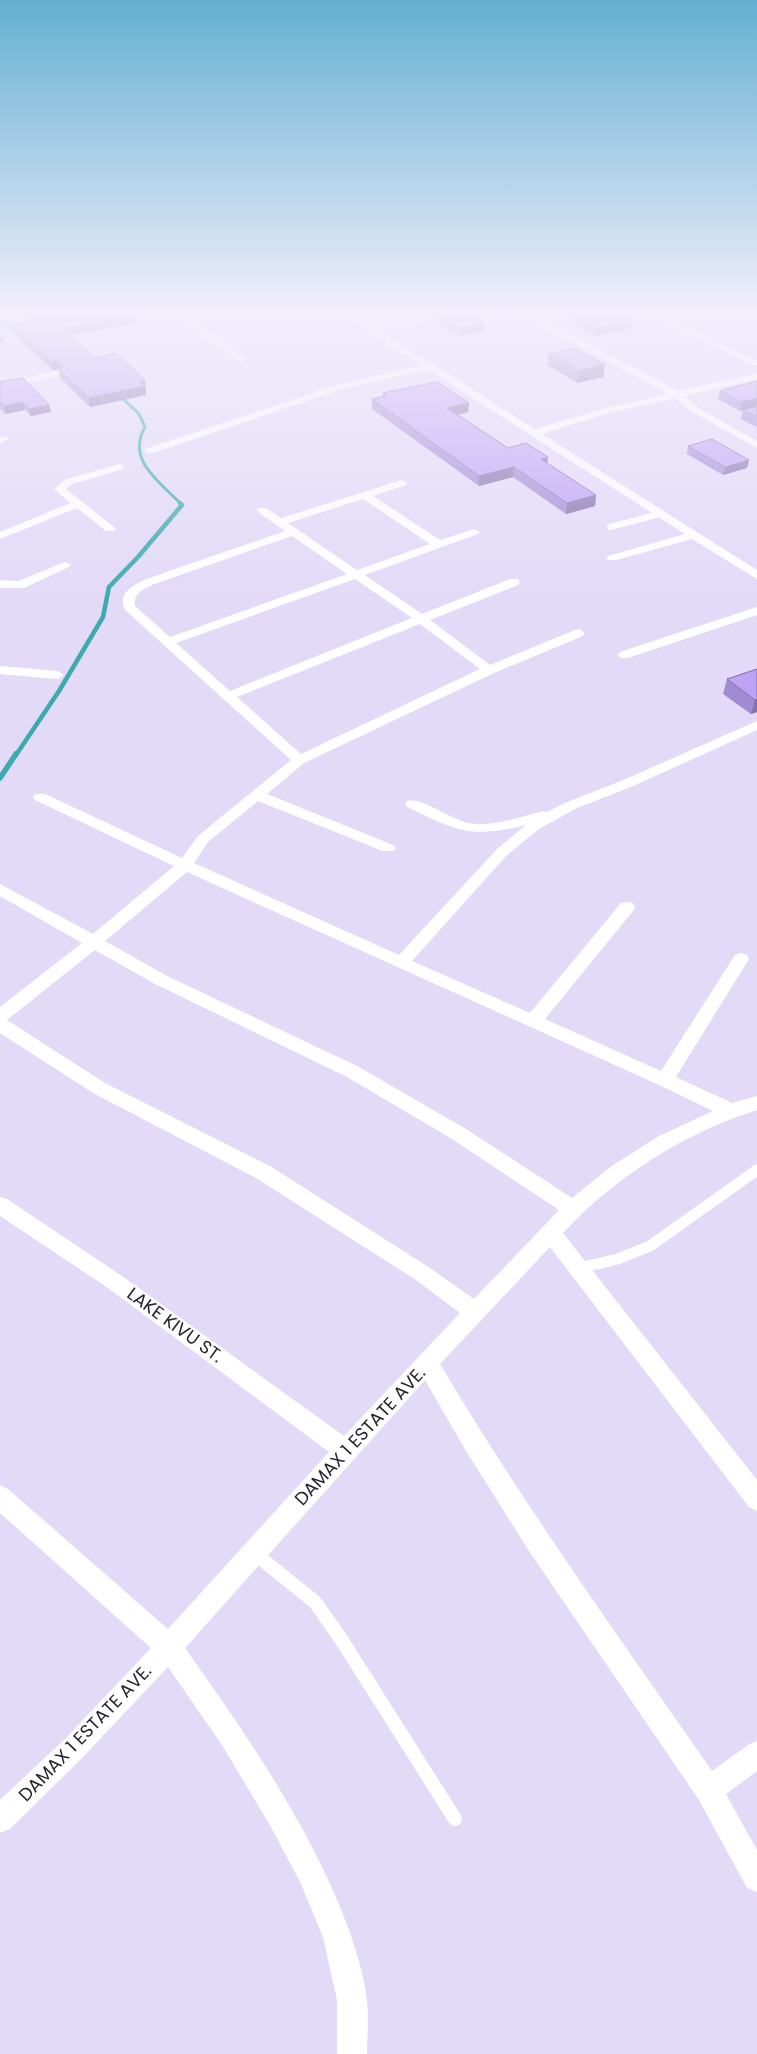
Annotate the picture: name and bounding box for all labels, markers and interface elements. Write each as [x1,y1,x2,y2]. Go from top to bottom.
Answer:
street label: LAKE KIVU ST. [122,1281,228,1368]
street label: DAMAX 1 ESTATE AVE. [288,1361,431,1511]
street label: DAMAX 1 ESTATE AVE. [12,1659,157,1807]

